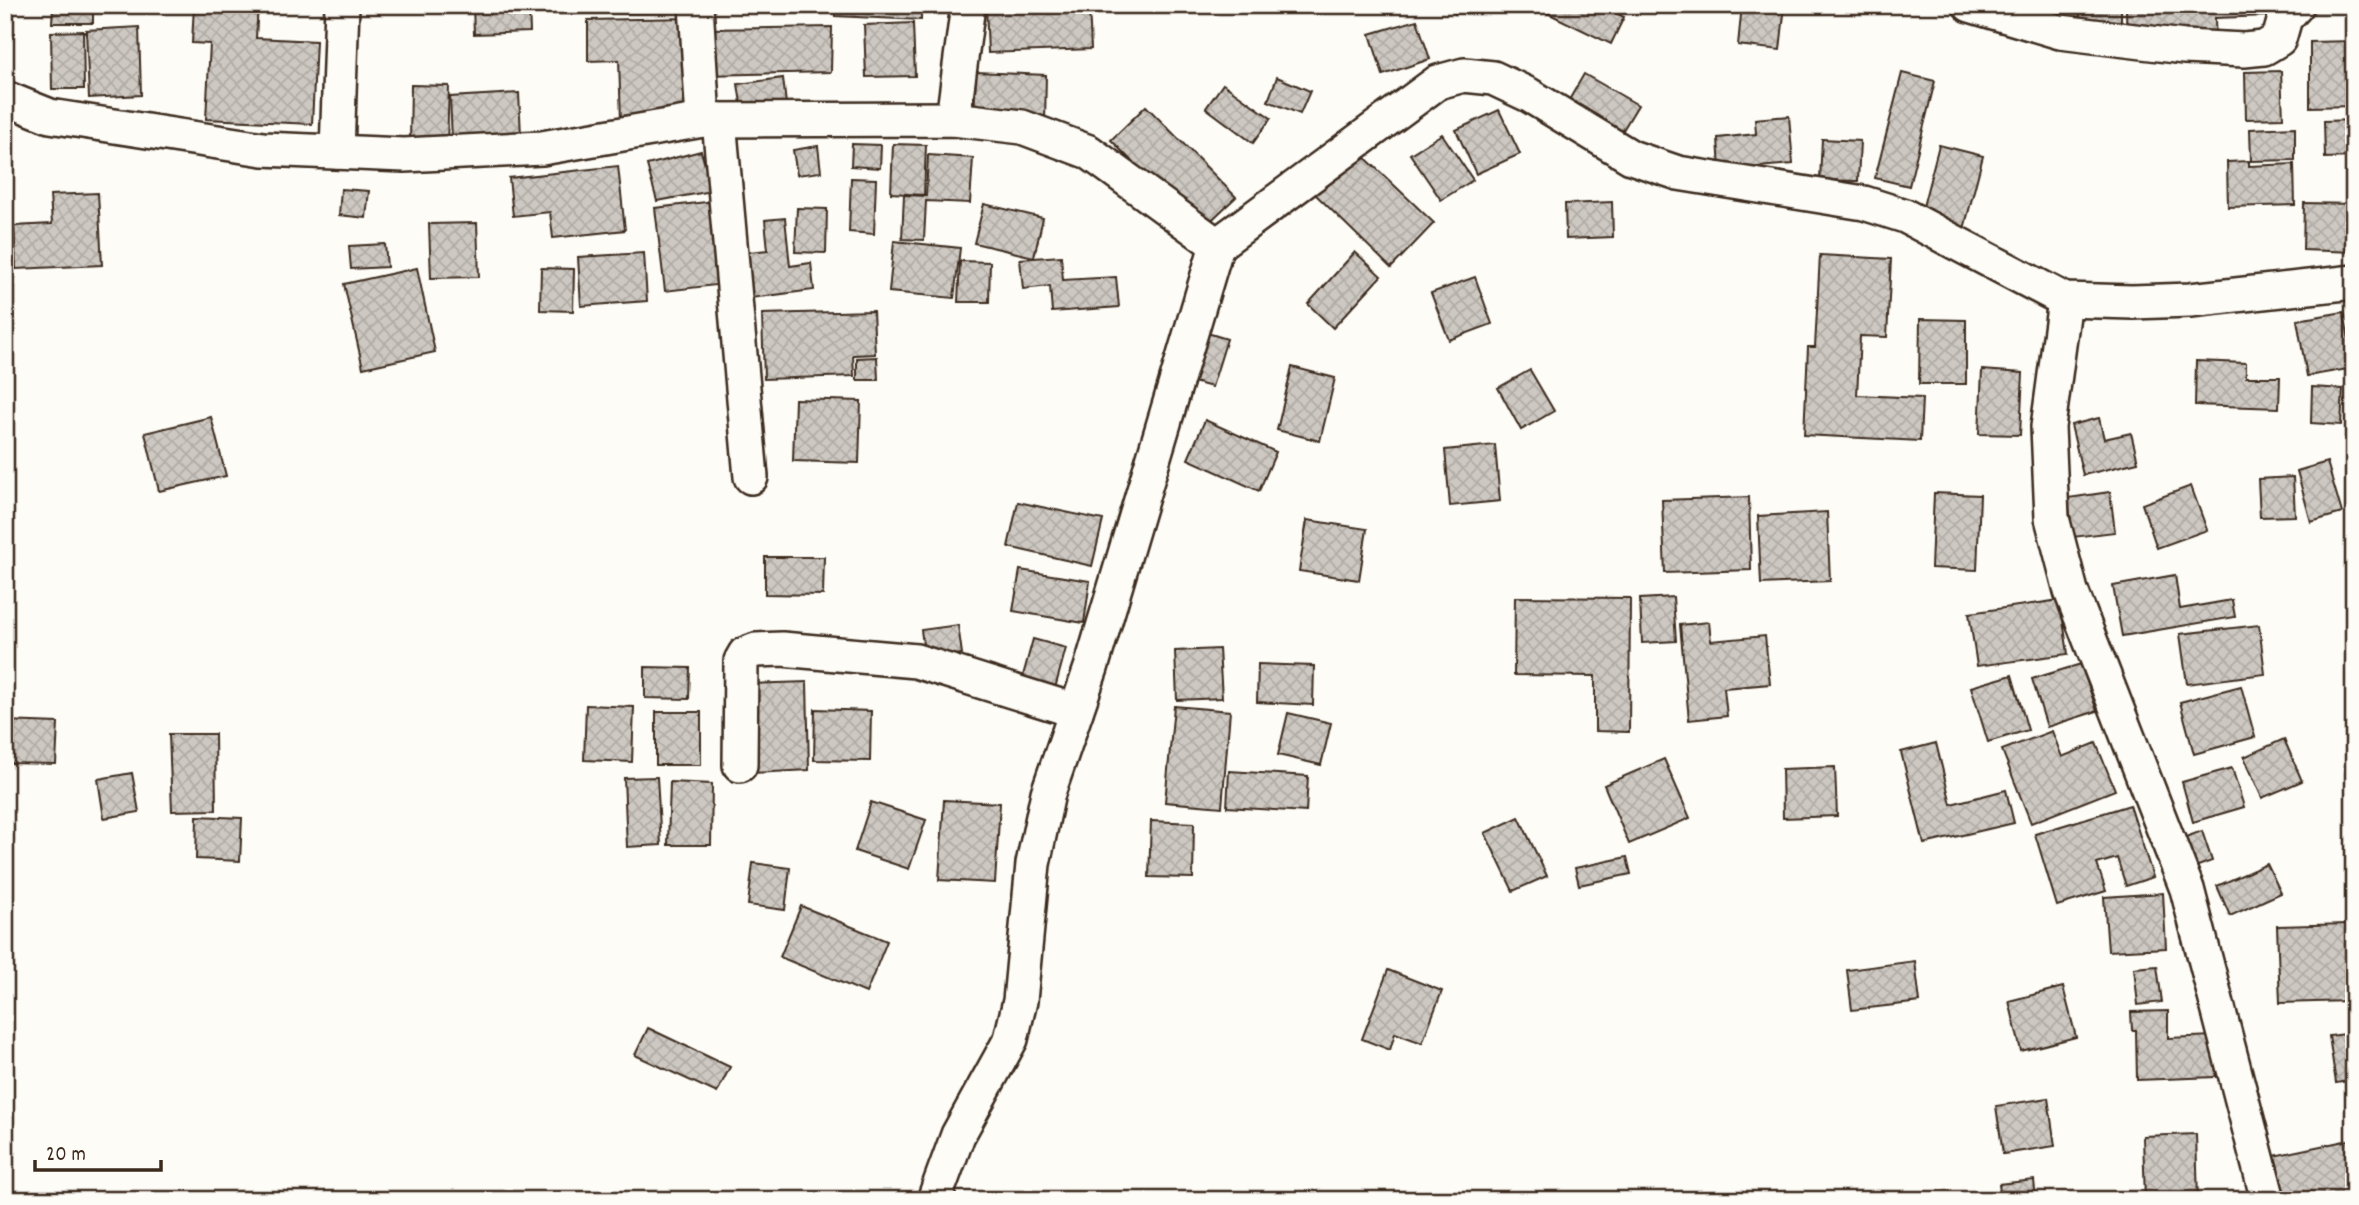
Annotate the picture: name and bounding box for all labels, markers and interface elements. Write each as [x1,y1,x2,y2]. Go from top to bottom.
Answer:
scale bar [35,1128,161,1172]
text: 20 m [46,1141,86,1171]

